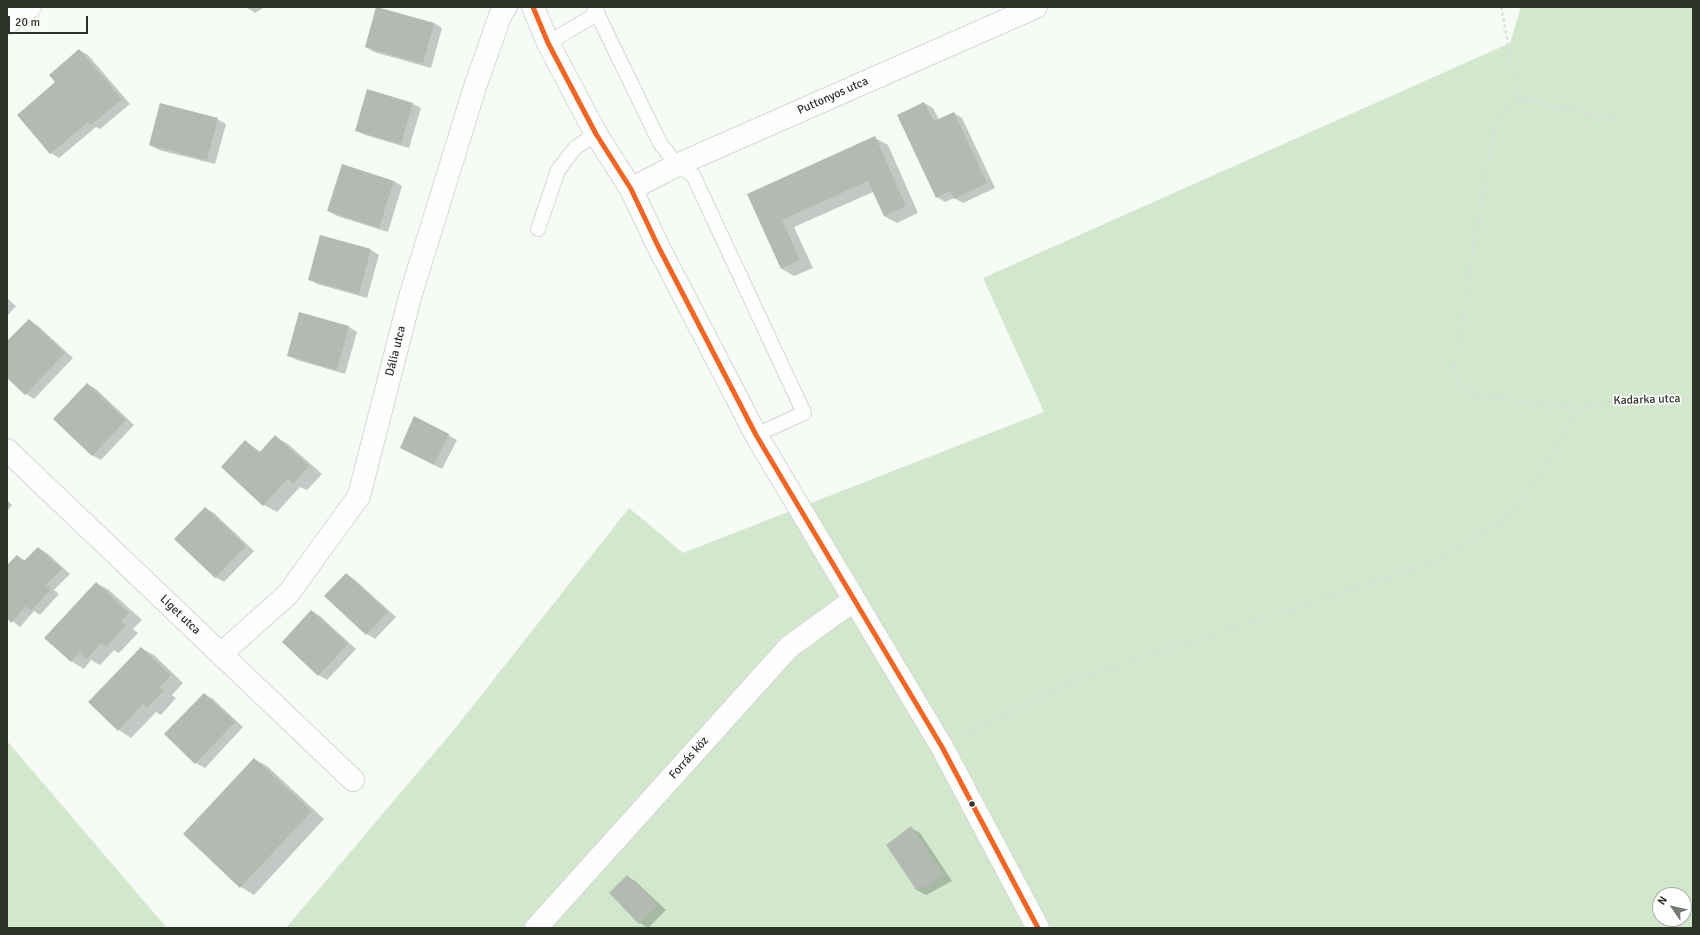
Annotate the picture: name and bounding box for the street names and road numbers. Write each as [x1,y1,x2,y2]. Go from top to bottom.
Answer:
street label: Puttonyos utca [795,74,871,118]
street label: Dália utca [383,324,409,378]
street label: Kadarka utca [1613,392,1681,408]
street label: Liget utca [157,592,203,638]
street label: Forrás köz [666,734,712,782]

